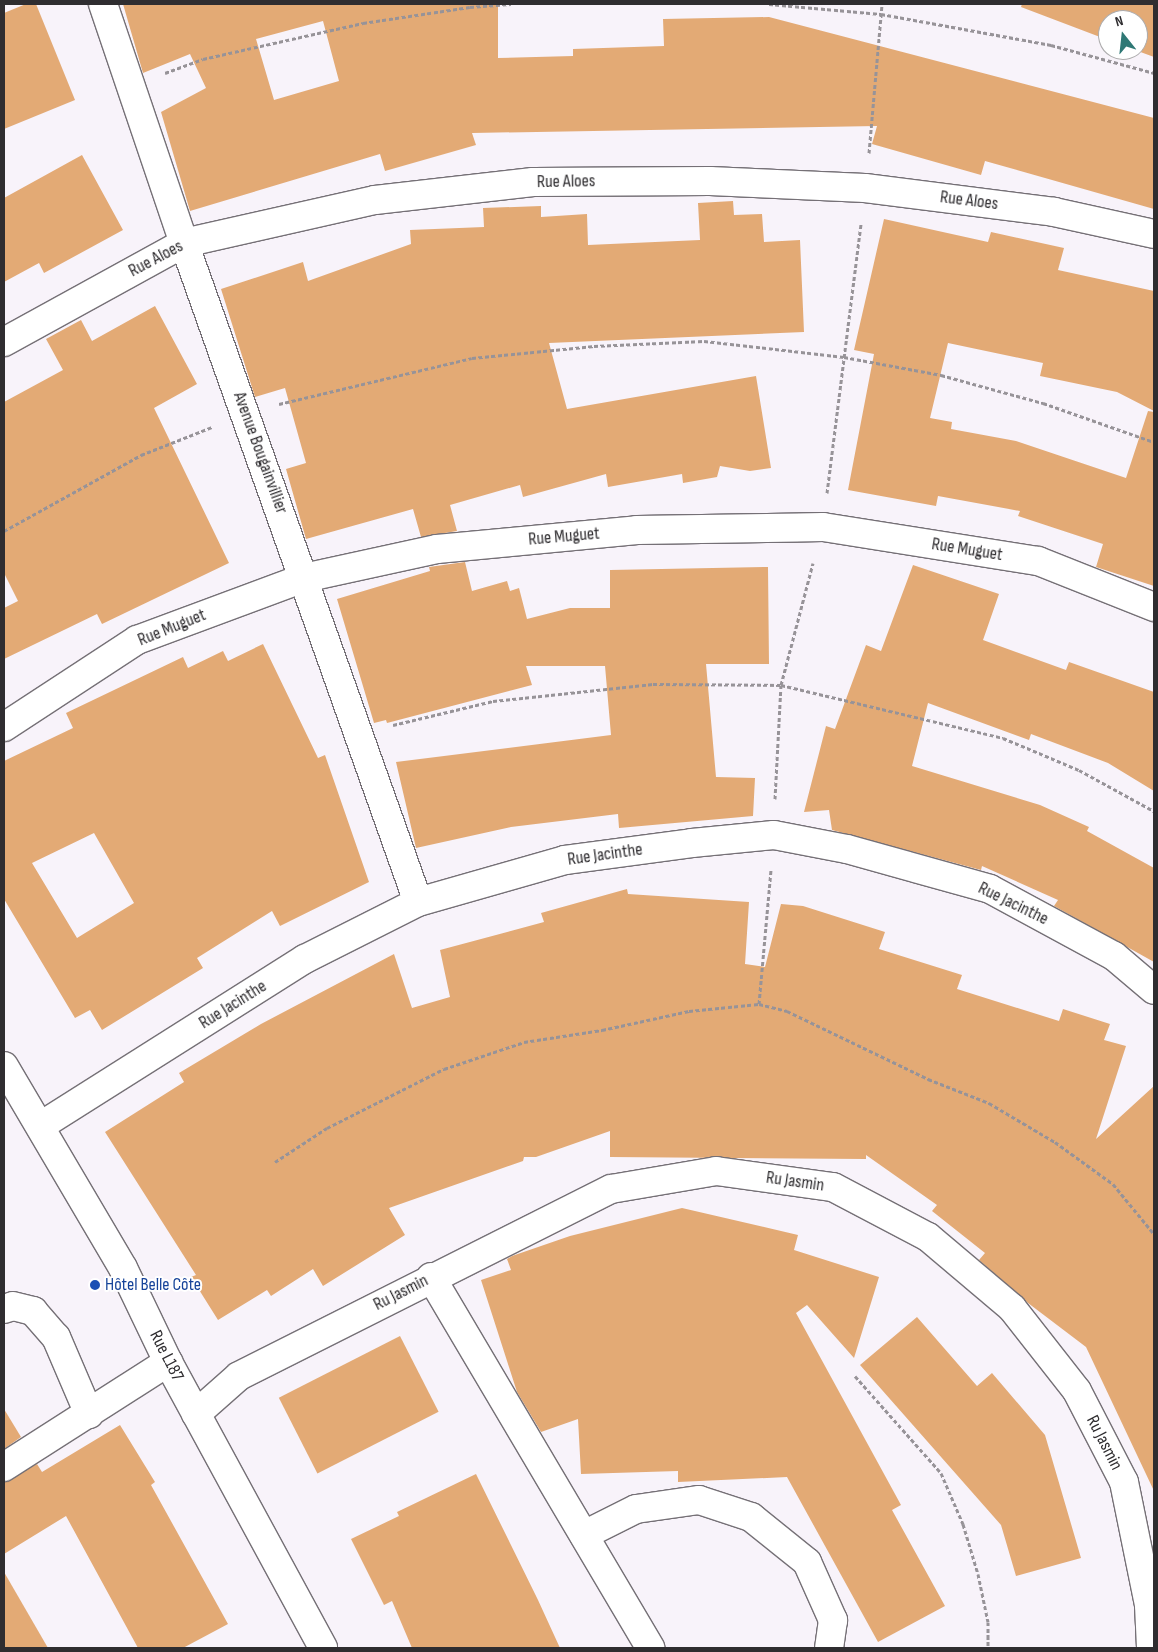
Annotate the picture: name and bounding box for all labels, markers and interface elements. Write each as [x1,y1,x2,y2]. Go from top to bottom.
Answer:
north arrow [1098,10,1148,60]
text: N [1113,12,1125,30]
street label: Rue Aloes [537,171,595,193]
street label: Rue Aloes [939,187,999,215]
street label: Rue Aloes [125,236,187,282]
street label: Avenue Bougainvillier [228,389,292,517]
street label: Rue Muguet [527,523,601,551]
street label: Rue Muguet [930,534,1004,566]
street label: Rue Muguet [135,605,209,651]
street label: Rue Jacinthe [566,839,644,871]
street label: Rue Jacinthe [974,878,1052,930]
street label: Rue Jacinthe [195,976,271,1034]
street label: Ru Jasmin [765,1167,825,1197]
street label: Ru Jasmin [370,1270,432,1316]
place label: Hôtel Belle Côte [105,1274,201,1296]
marker: Hôtel Belle Côte [89,1279,101,1291]
street label: Rue L187 [144,1327,188,1385]
street label: Ru Jasmin [1081,1412,1127,1474]

